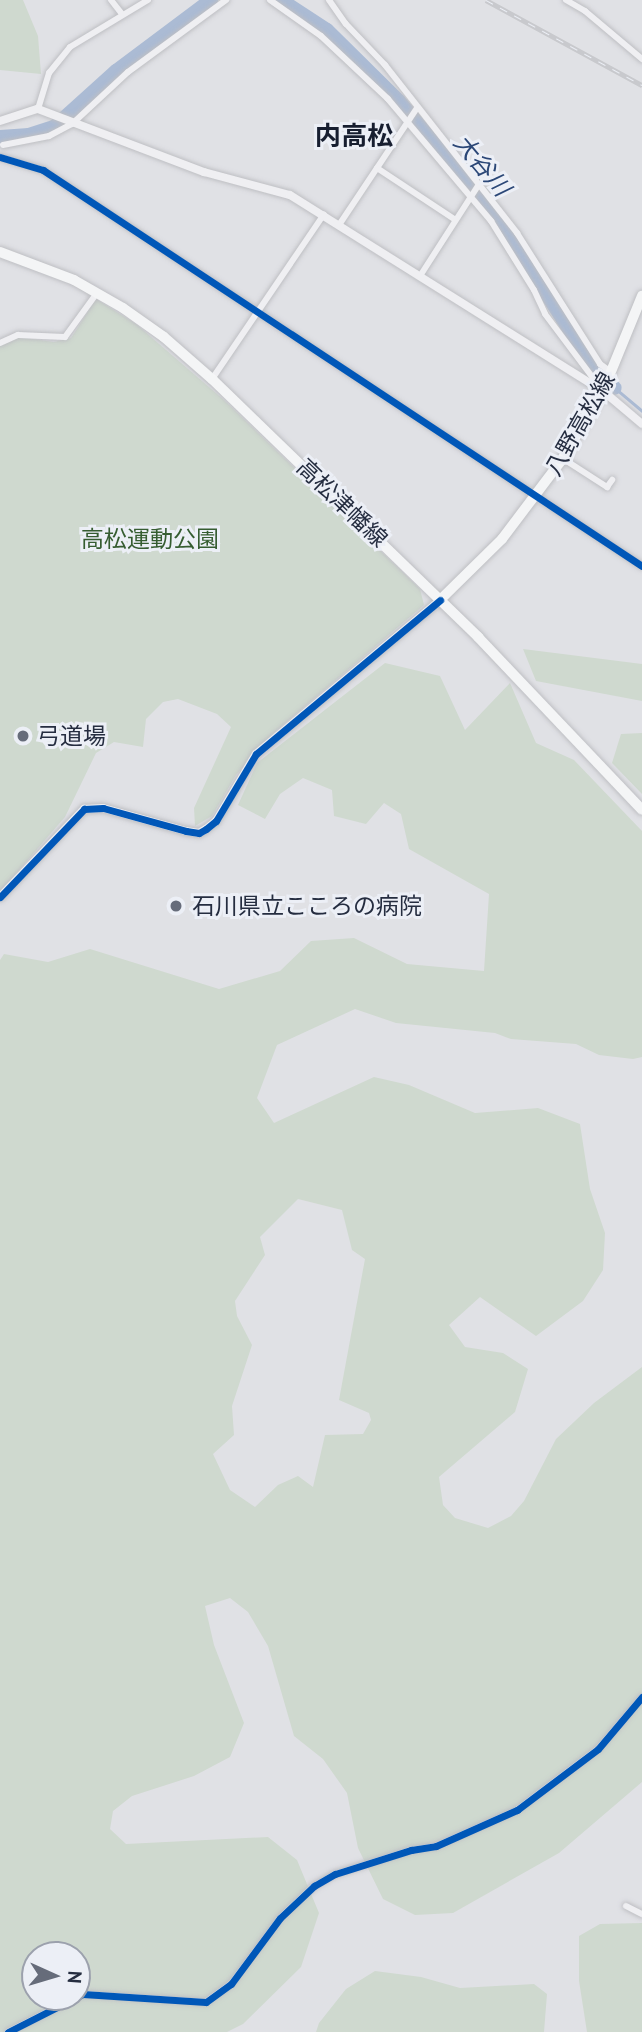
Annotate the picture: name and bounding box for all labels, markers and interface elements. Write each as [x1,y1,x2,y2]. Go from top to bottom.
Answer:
district label: 内高松 [315,120,393,152]
water label: 大谷川 [448,128,516,202]
street label: 八野高松線 [539,367,621,481]
street label: 高松津幡線 [291,453,393,553]
park label: 高松運動公園 [81,525,219,553]
place label: 弓道場 [37,722,106,750]
marker: 弓道場 [15,728,31,744]
place label: 石川県立こころの病院 [192,892,422,920]
marker: 石川県立こころの病院 [166,896,186,916]
north arrow [21,1941,91,2011]
text: N [63,1970,87,1984]

